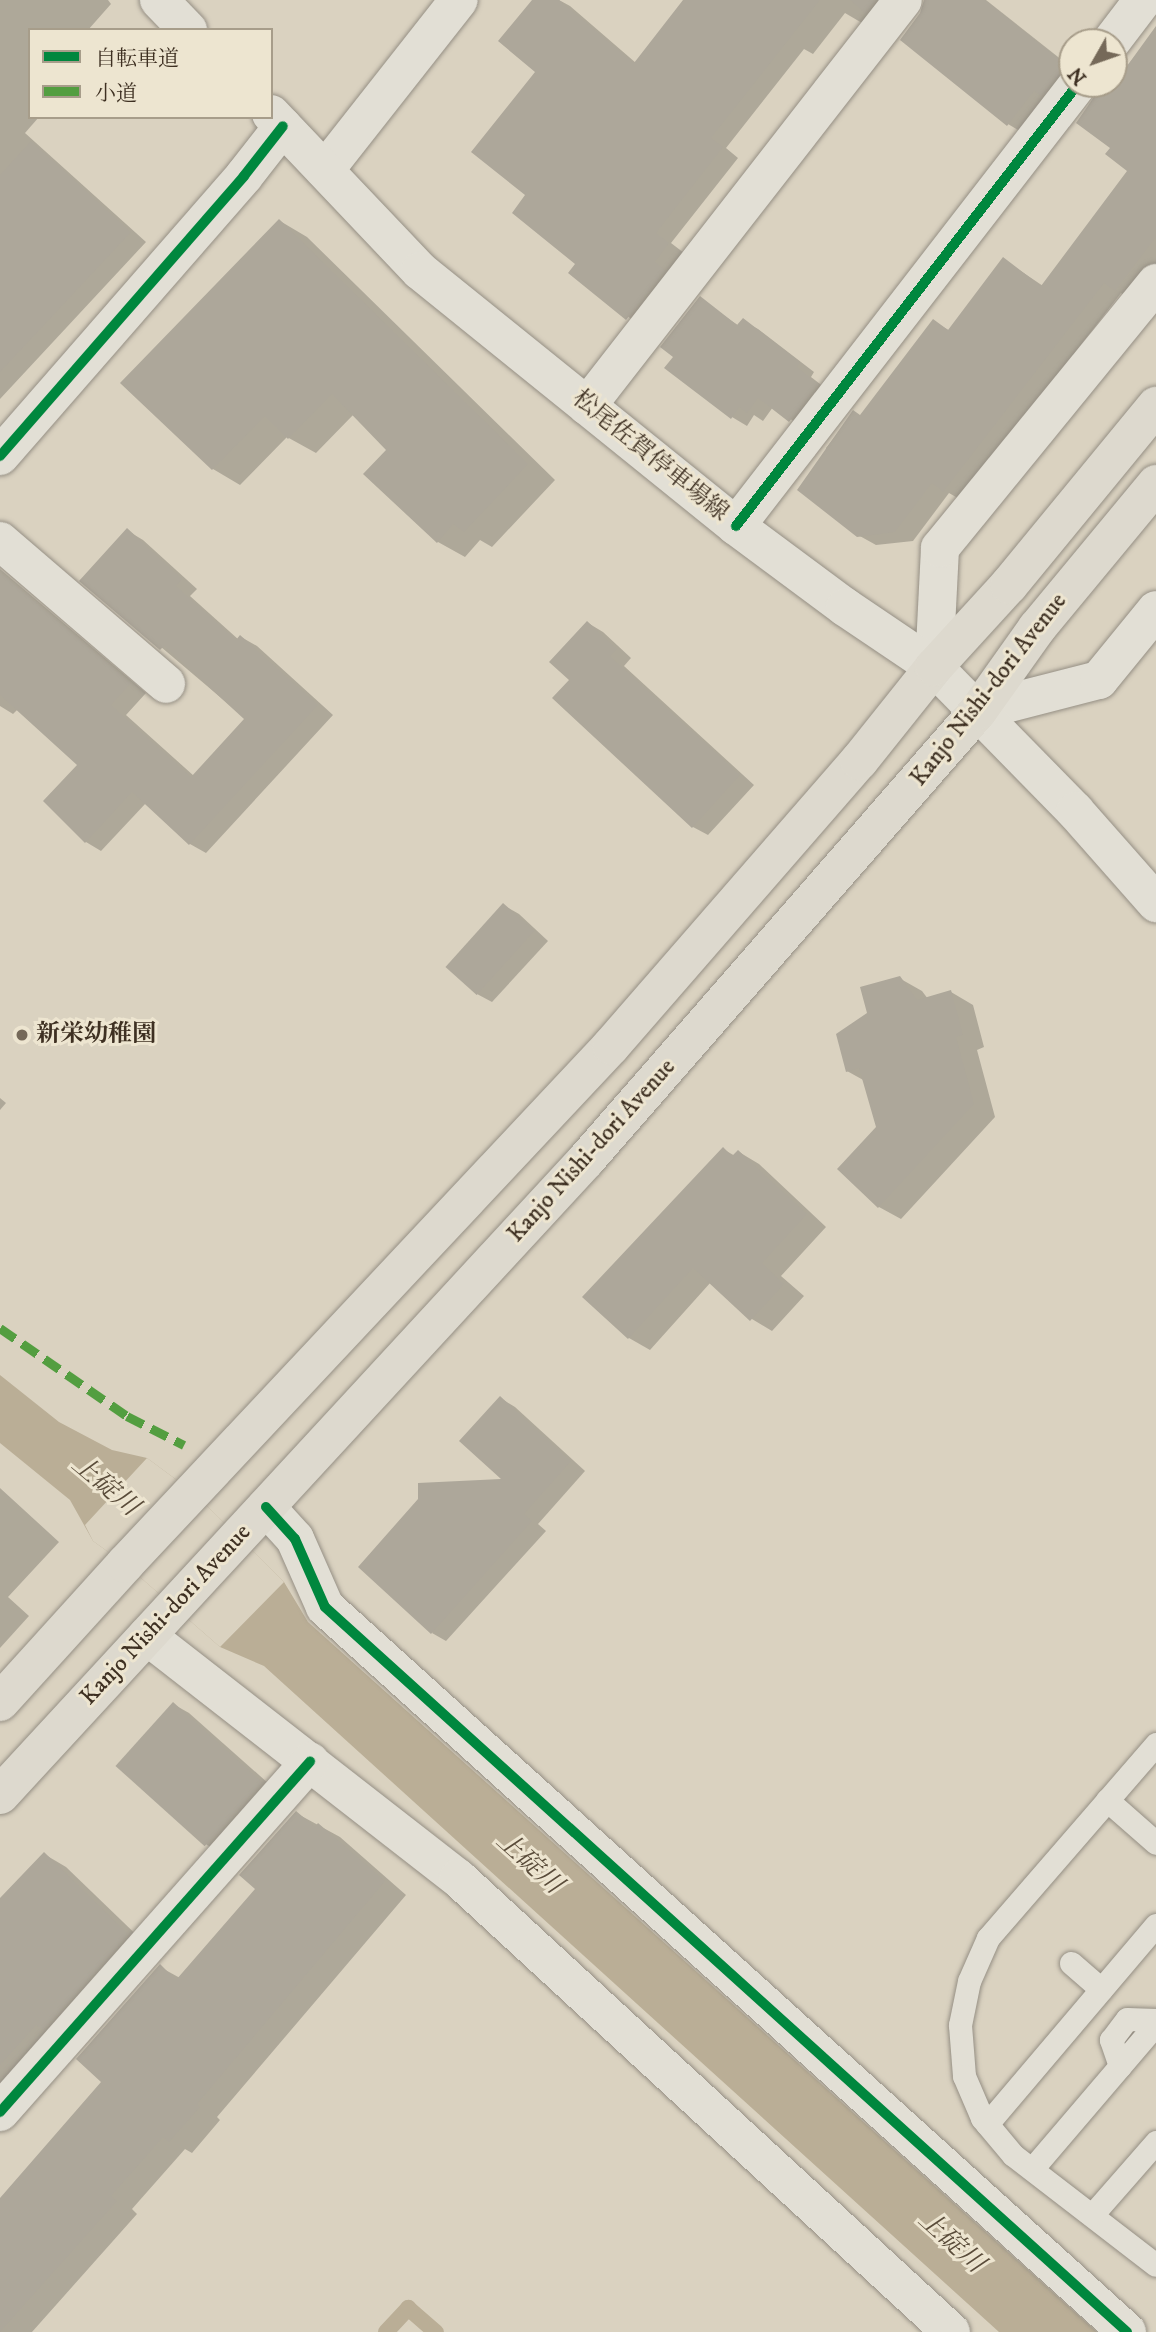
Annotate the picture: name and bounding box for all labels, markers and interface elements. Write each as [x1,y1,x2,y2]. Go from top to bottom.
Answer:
legend [28,28,273,119]
north arrow [1058,28,1128,98]
text: 自転車道 [95,46,179,72]
text: N [1064,62,1092,89]
text: 小道 [95,81,137,107]
street label: 松尾佐賀停車場線 [566,384,734,528]
street label: Kanjo Nishi-dori Avenue [905,588,1073,792]
place label: 新栄幼稚園 [36,1021,156,1049]
marker: 新栄幼稚園 [14,1027,30,1043]
street label: Kanjo Nishi-dori Avenue [502,1053,682,1249]
water label: 上碇川 [65,1449,145,1523]
street label: Kanjo Nishi-dori Avenue [75,1519,257,1711]
water label: 上碇川 [490,1825,568,1901]
water label: 上碇川 [912,2204,990,2280]

